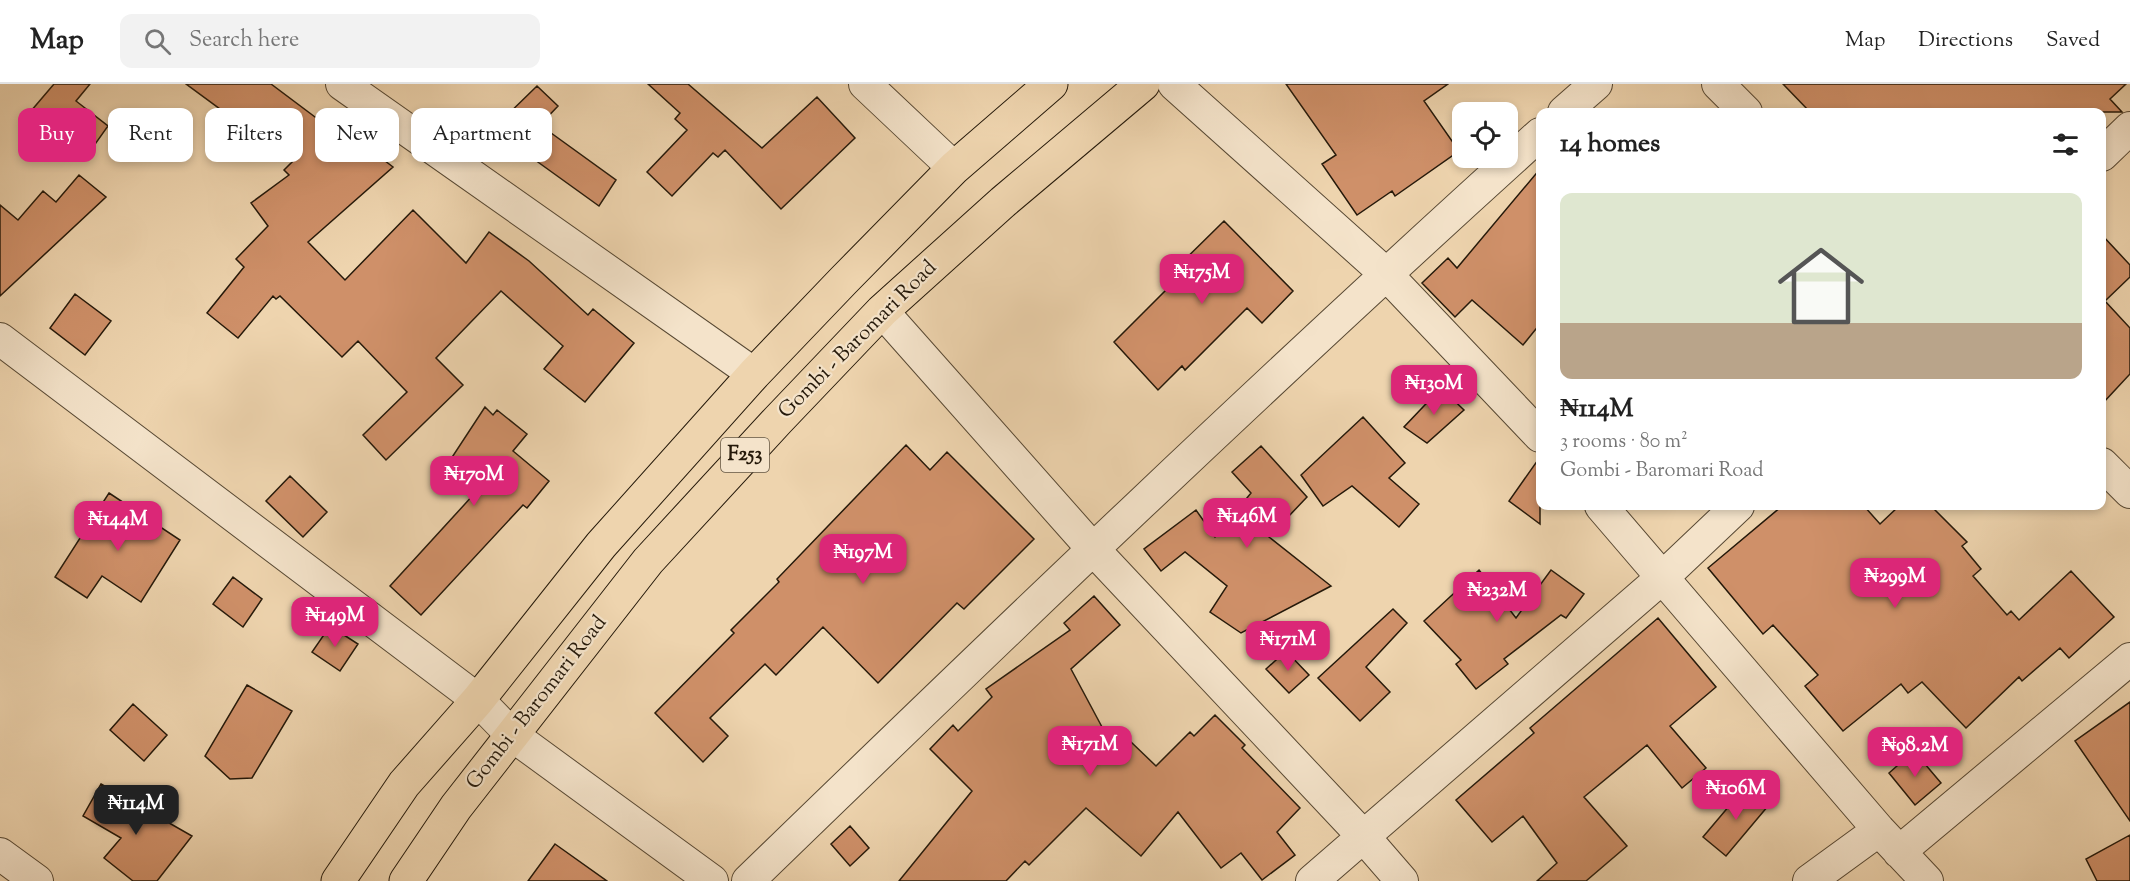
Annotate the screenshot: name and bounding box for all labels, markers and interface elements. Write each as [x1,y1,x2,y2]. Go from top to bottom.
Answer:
search box [120,14,540,68]
text: Map [30,21,84,61]
icon: search [141,25,174,58]
text: Search here [189,25,299,57]
text: Map [1845,26,1885,56]
text: Directions [1918,26,2013,56]
text: Saved [2046,26,2100,56]
map controls [1452,102,1518,168]
button: locate [1452,102,1518,168]
chip: Buy [18,108,96,162]
chip: Rent [108,108,193,162]
chip: Filters [205,108,303,162]
chip: New [315,108,399,162]
chip: Apartment [411,108,552,162]
text: 14 homes [1560,126,1660,163]
icon: filters [2049,128,2082,161]
icon: home [1767,232,1875,340]
street label: Gombi - Baromari Road [772,254,944,426]
pin: ₦175M [1160,254,1244,305]
text: ₦175M [1174,259,1230,288]
pin: ₦130M [1392,365,1476,416]
text: ₦130M [1405,370,1463,399]
text: ₦114M [1560,391,1633,428]
text: 3 rooms · 80 m² [1560,428,1688,457]
road number: F253 [721,438,769,472]
pin: ₦170M [432,456,516,507]
text: Gombi - Baromari Road [1560,457,1763,486]
text: ₦170M [444,461,504,490]
pin: ₦146M [1205,498,1289,549]
pin: ₦144M [76,501,160,552]
text: ₦146M [1217,503,1277,532]
text: ₦144M [88,506,148,535]
pin: ₦197M [821,534,905,585]
text: ₦197M [834,539,892,568]
pin: ₦299M [1853,558,1937,609]
text: ₦299M [1864,563,1926,592]
pin: ₦232M [1455,572,1539,623]
text: ₦232M [1467,577,1527,606]
pin: ₦149M [293,597,377,648]
text: ₦149M [305,602,365,631]
street label: Gombi - Baromari Road [459,610,615,796]
pin: ₦171M [1246,621,1330,672]
text: ₦171M [1260,626,1316,655]
pin: ₦171M [1048,726,1132,777]
pin: ₦98.2M [1866,727,1964,778]
text: ₦171M [1062,731,1118,760]
text: ₦98.2M [1882,732,1948,761]
pin: ₦106M [1694,770,1778,821]
text: ₦106M [1706,775,1766,804]
pin: ₦114M [94,785,178,836]
text: ₦114M [108,790,164,819]

